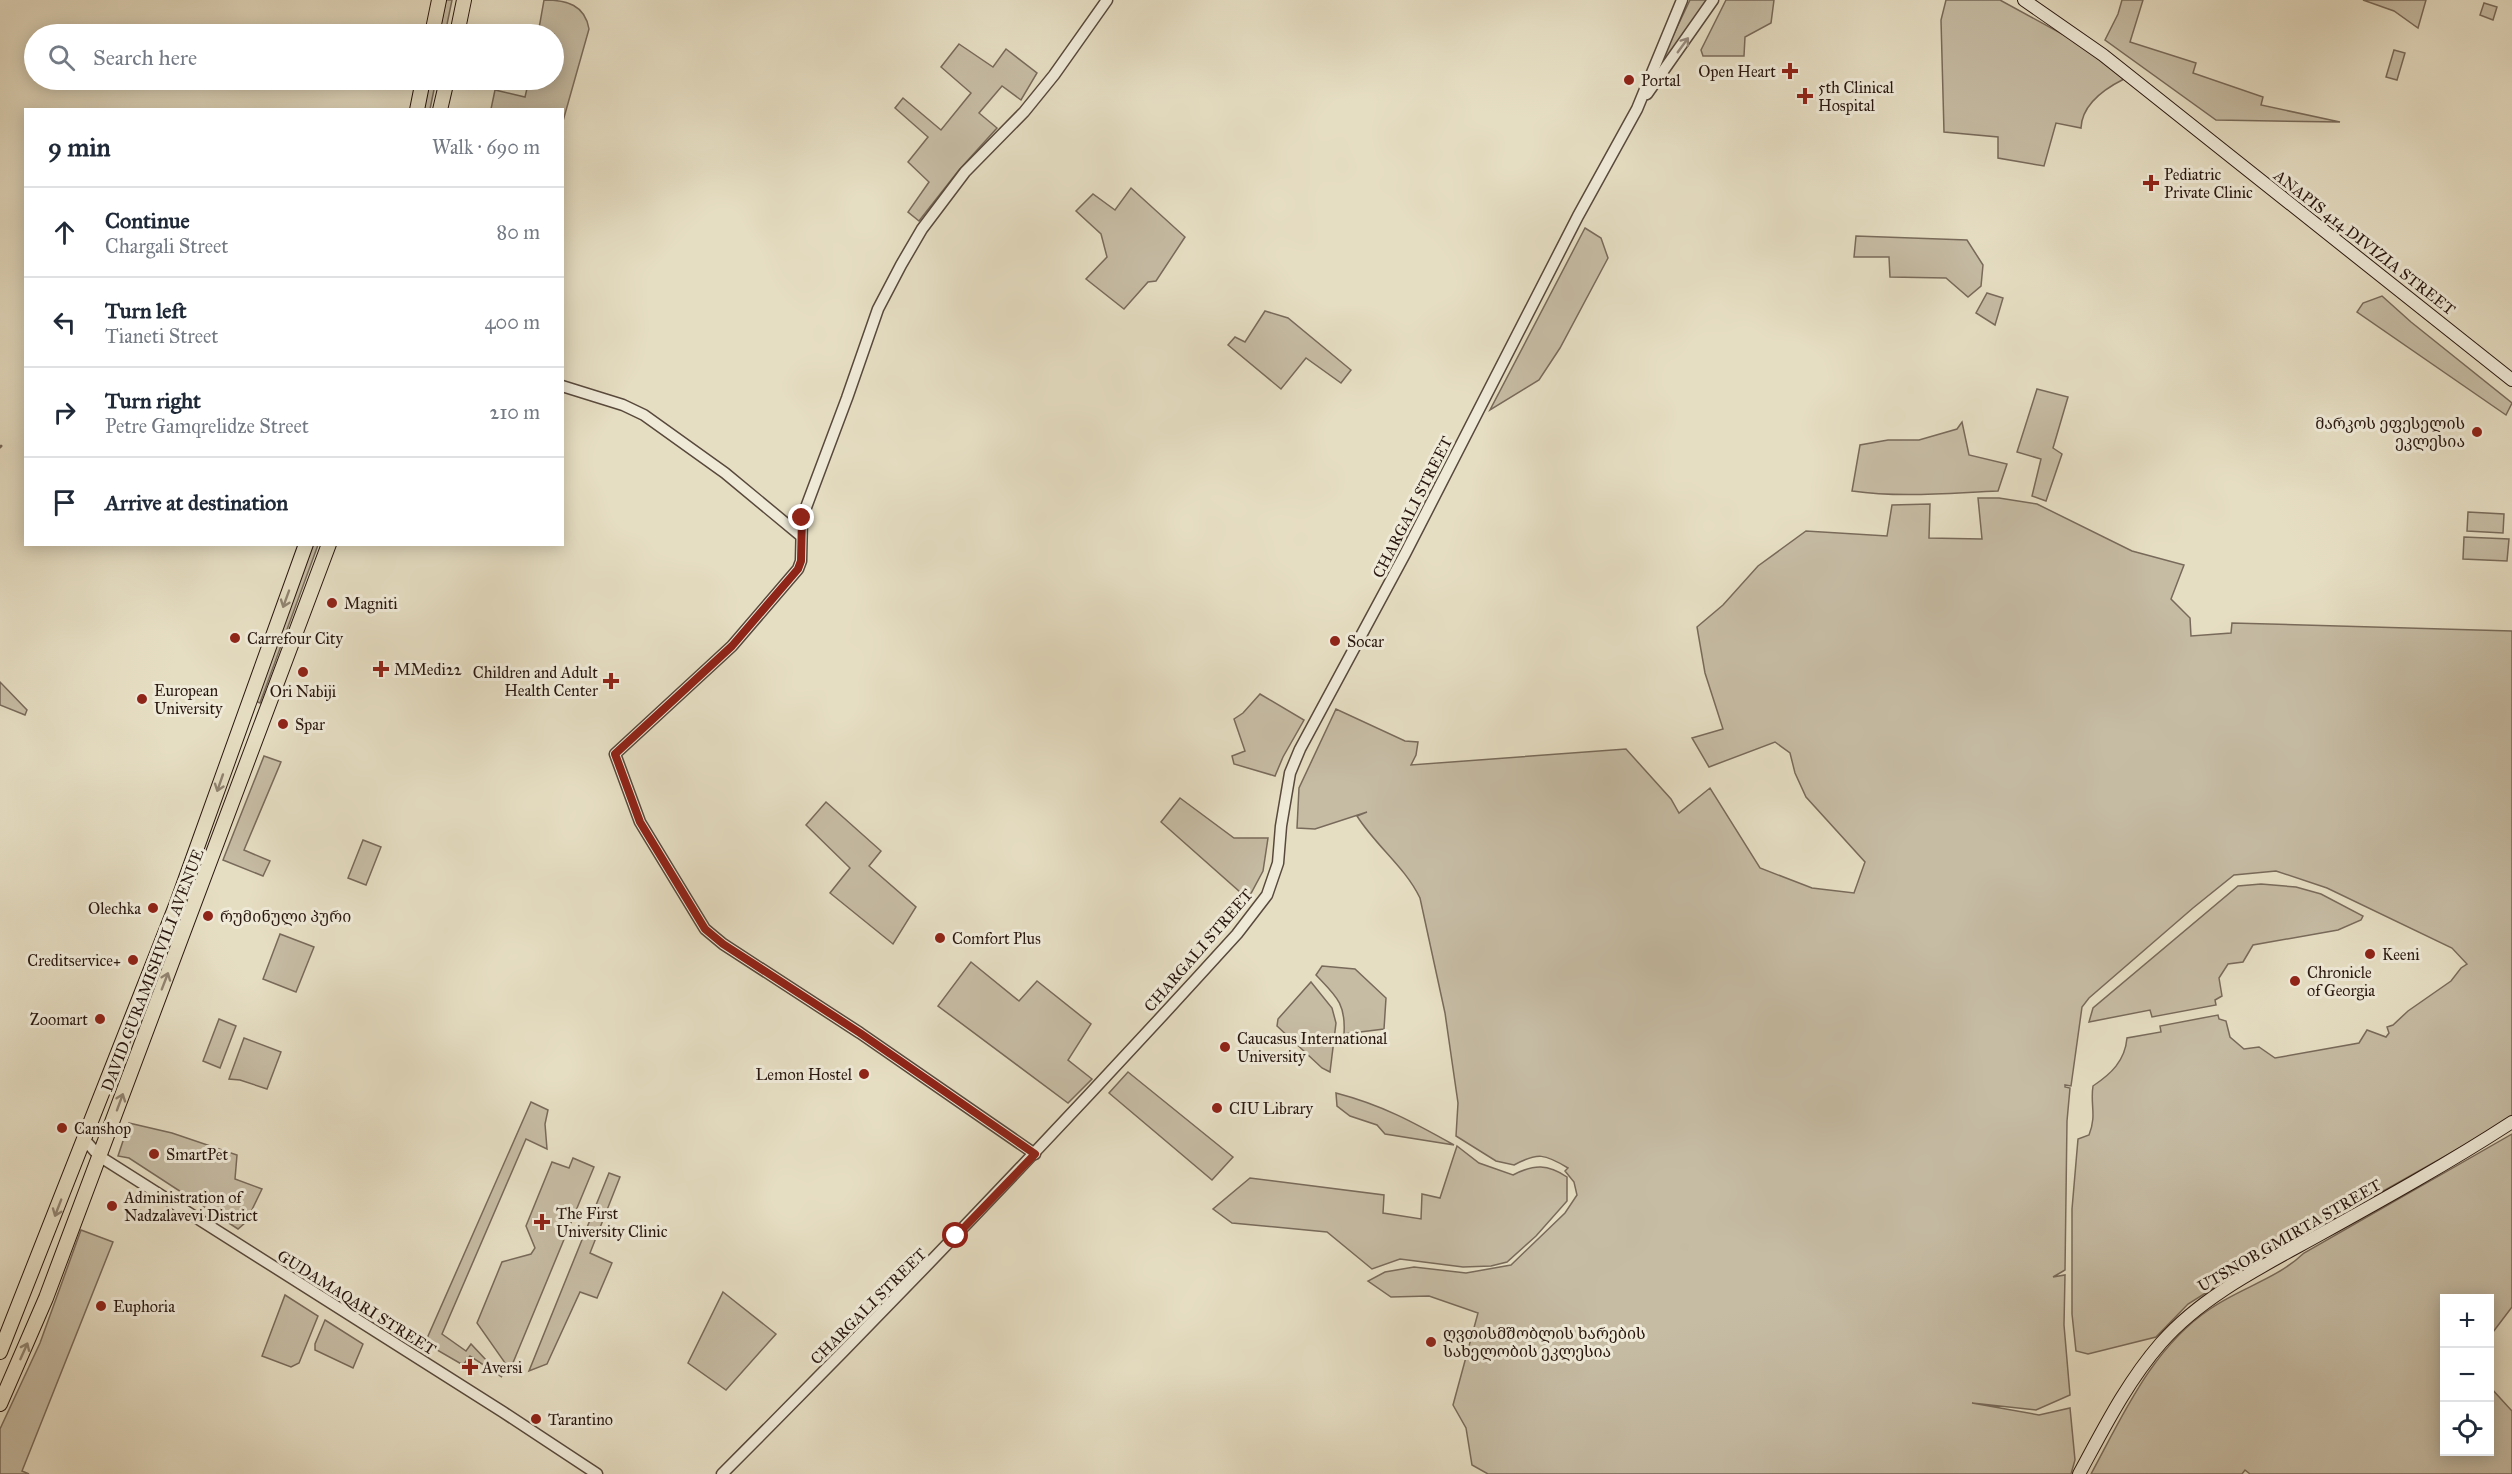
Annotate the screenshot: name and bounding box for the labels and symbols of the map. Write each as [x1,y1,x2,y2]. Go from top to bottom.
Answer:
one-way arrow [1677,37,1689,53]
place label: Open Heart [1698,62,1776,81]
marker: Open Heart [1781,62,1799,80]
place label: Portal [1641,71,1681,90]
marker: Portal [1622,73,1636,87]
place label: 5th Clinical Hospital [1818,78,1895,115]
marker: 5th Clinical Hospital [1796,87,1814,105]
place label: Pediatric Private Clinic [2164,165,2253,202]
street label: ANAPIS 414 DIVIZIA STREET [2269,165,2459,319]
marker: Pediatric Private Clinic [2142,174,2160,192]
place label: მარკოს ეფესელის ეკლესია [2315,414,2465,451]
marker: მარკოს ეფესელის ეკლესია [2470,425,2484,439]
street label: CHARGALI STREET [1368,433,1456,581]
route end [788,504,814,530]
one-way arrow [280,590,291,608]
place label: Magniti [344,594,398,614]
marker: Magniti [325,596,339,610]
place label: Carrefour City [247,629,344,648]
marker: Carrefour City [228,631,242,645]
place label: Socar [1347,632,1384,651]
marker: Socar [1328,634,1342,648]
marker: MMedi22 [372,660,390,678]
place label: MMedi22 [394,660,462,679]
place label: Children and Adult Health Center [473,663,598,700]
marker: Ori Nabiji [296,665,310,679]
marker: Children and Adult Health Center [602,672,620,690]
place label: European University [154,681,223,718]
place label: Ori Nabiji [270,682,337,701]
marker: European University [135,692,149,706]
place label: Spar [295,715,325,734]
marker: Spar [276,717,290,731]
one-way arrow [213,773,224,792]
street label: DAVID GURAMISHVILI AVENUE [97,846,208,1094]
street label: CHARGALI STREET [1140,885,1257,1016]
place label: Olechka [88,899,141,918]
marker: Olechka [146,901,160,915]
place label: რუმინული პური [220,907,351,926]
marker: რუმინული პური [201,909,215,923]
place label: Comfort Plus [952,929,1041,948]
marker: Comfort Plus [933,931,947,945]
place label: Keeni [2382,945,2420,964]
marker: Keeni [2363,947,2377,961]
place label: Creditservice+ [27,951,121,970]
marker: Creditservice+ [126,953,140,967]
place label: Chronicle of Georgia [2307,963,2375,1001]
one-way arrow [160,972,171,991]
marker: Chronicle of Georgia [2288,974,2302,988]
place label: Zoomart [30,1010,88,1029]
marker: Zoomart [93,1012,107,1026]
place label: Caucasus International University [1237,1029,1388,1066]
marker: Caucasus International University [1218,1040,1232,1054]
place label: Lemon Hostel [756,1065,853,1084]
marker: Lemon Hostel [857,1067,871,1081]
one-way arrow [116,1093,127,1111]
place label: CIU Library [1229,1099,1313,1118]
marker: CIU Library [1210,1101,1224,1115]
place label: Canshop [74,1119,131,1138]
marker: Canshop [55,1121,69,1135]
place label: SmartPet [166,1145,229,1164]
marker: SmartPet [147,1147,161,1161]
street label: UTSNOB GMIRTA STREET [2194,1175,2384,1296]
place label: Administration of Nadzalavevi District [123,1188,258,1225]
one-way arrow [51,1198,62,1217]
marker: Administration of Nadzalavevi District [105,1199,119,1213]
place label: The First University Clinic [556,1204,668,1241]
marker: The First University Clinic [533,1213,551,1231]
route start [942,1222,968,1248]
street label: CHARGALI STREET [806,1244,930,1368]
street label: GUDAMAQARI STREET [274,1246,440,1359]
place label: Euphoria [113,1297,175,1316]
marker: Euphoria [94,1299,108,1313]
place label: ღვთისმშობლის ხარების სახელობის ეკლესია [1443,1324,1646,1361]
marker: ღვთისმშობლის ხარების სახელობის ეკლესია [1424,1335,1438,1349]
one-way arrow [19,1342,31,1360]
place label: Aversi [481,1358,523,1377]
marker: Aversi [463,1360,477,1374]
place label: Tarantino [548,1410,613,1429]
marker: Tarantino [529,1412,543,1426]

